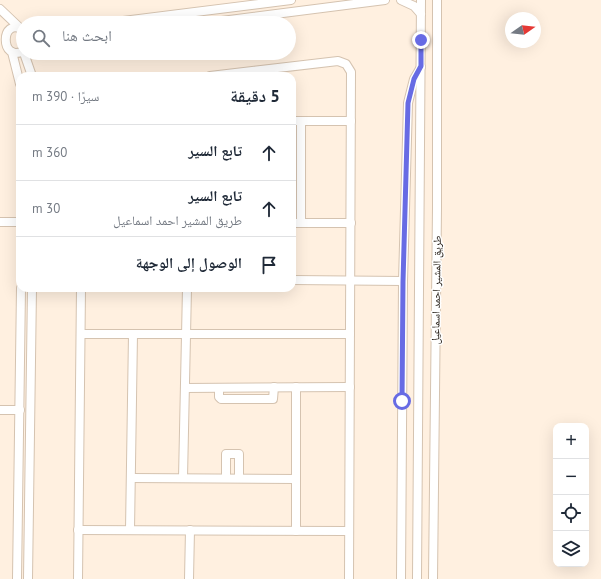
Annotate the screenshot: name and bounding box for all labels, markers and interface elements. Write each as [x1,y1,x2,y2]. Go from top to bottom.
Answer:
north arrow [505,12,541,48]
search box [16,16,296,60]
text: ابحث هنا [62,26,112,45]
icon: search [30,27,52,49]
route end [412,31,430,49]
text: 5 دقيقة [230,85,280,107]
text: سيرًا · 390 m [32,88,99,105]
text: تابع السير [188,141,242,160]
icon: ahead [258,142,280,164]
text: 360 m [32,144,67,161]
text: تابع السير [188,186,242,205]
icon: ahead [258,198,280,220]
text: 30 m [32,200,60,217]
text: طريق المشير احمد اسماعيل [113,212,242,229]
street label: طريق المشير احمد اسماعيل [428,235,444,345]
text: الوصول إلى الوجهة [136,253,242,272]
icon: arrive [258,254,280,276]
route start [393,392,411,410]
map controls [553,423,589,567]
button: + [553,423,589,459]
button: − [553,459,589,495]
button: locate [553,495,589,531]
button: layers [553,531,589,567]

